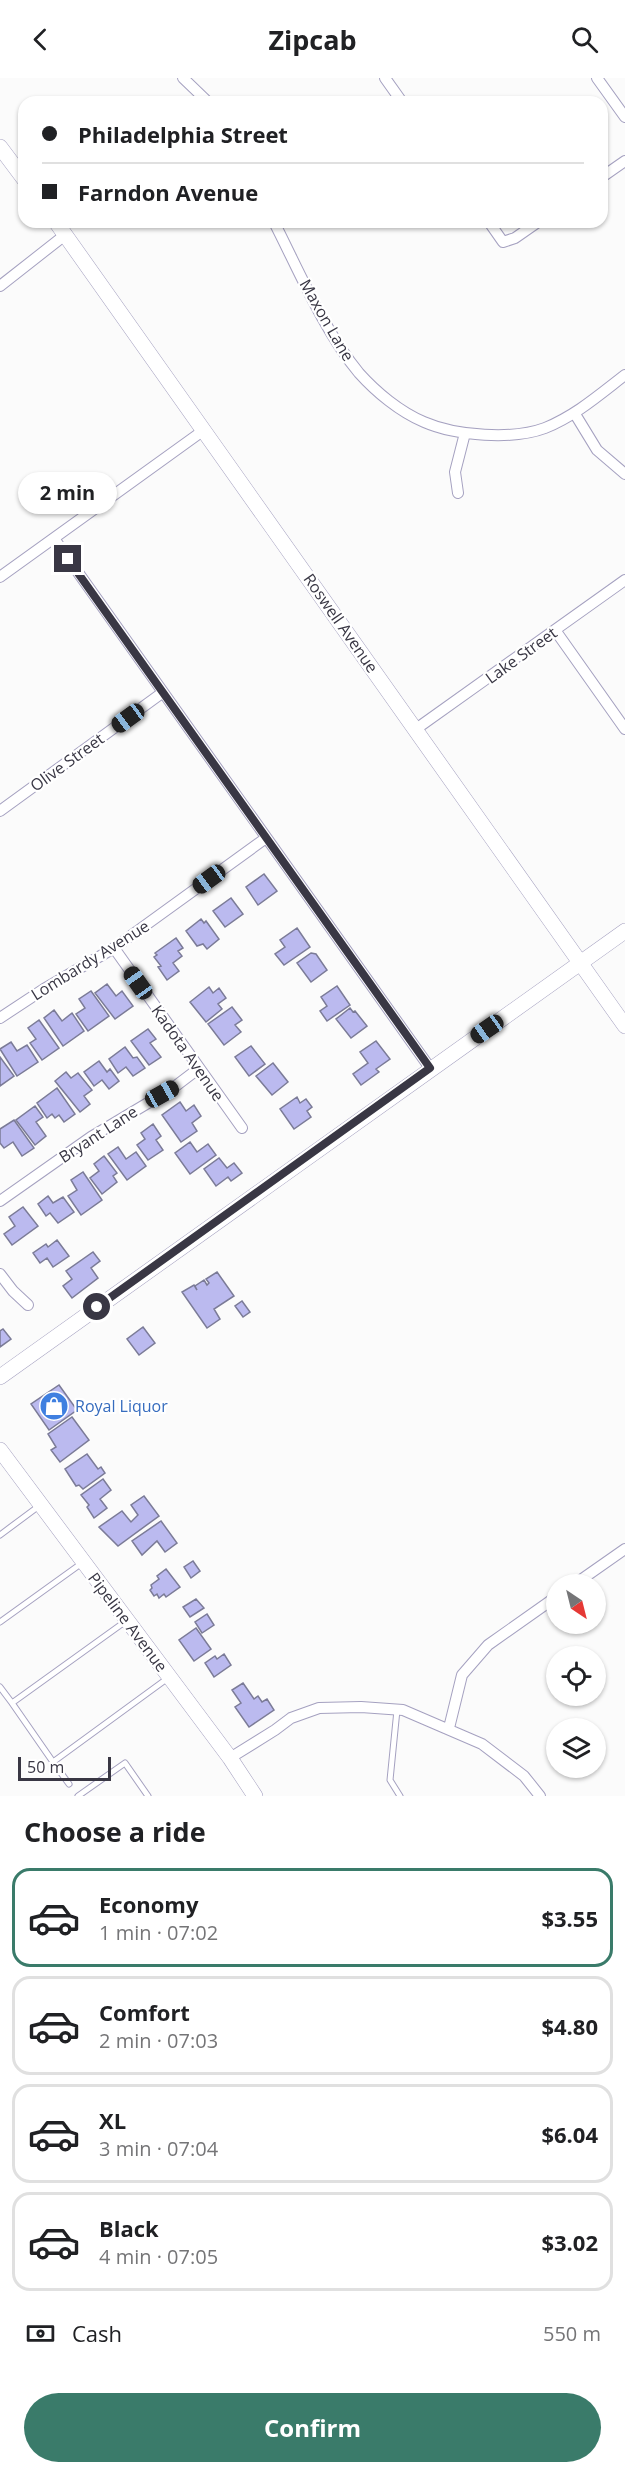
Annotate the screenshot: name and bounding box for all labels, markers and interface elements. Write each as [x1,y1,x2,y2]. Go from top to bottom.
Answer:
text: Zipcab [268,21,357,58]
icon: back [24,23,57,56]
icon: search [568,23,601,56]
text: Philadelphia Street [78,119,288,149]
text: Farndon Avenue [78,177,258,207]
street label: Maxon Lane [295,275,359,365]
callout: 2 min [19,472,118,514]
text: 2 min [40,479,95,506]
route end [54,545,81,572]
street label: Roswell Avenue [299,569,383,677]
street label: Lake Street [481,621,561,688]
car [108,700,148,736]
street label: Olive Street [26,728,109,796]
car [189,861,229,897]
street label: Lombardy Avenue [27,915,153,1005]
car [120,963,156,1003]
street label: Kadota Avenue [147,1001,229,1105]
car [467,1011,507,1047]
car [142,1077,182,1111]
street label: Bryant Lane [54,1100,142,1168]
route start [83,1293,110,1320]
shop icon: Royal Liquor [38,1390,70,1422]
place label: Royal Liquor [75,1395,168,1417]
street label: Pipeline Avenue [83,1568,173,1676]
north arrow [546,1574,606,1634]
map controls [546,1574,606,1778]
button: locate [546,1646,606,1706]
button: layers [546,1718,606,1778]
scale bar [18,1754,111,1782]
text: 50 m [27,1756,64,1778]
text: Choose a ride [24,1813,206,1850]
text: Economy [99,1889,198,1919]
icon: car [27,1891,81,1945]
text: $3.55 [541,1903,598,1933]
text: 1 min · 07:02 [99,1919,218,1946]
text: Comfort [99,1997,190,2027]
icon: car [27,1999,81,2053]
text: $4.80 [541,2011,598,2041]
text: 2 min · 07:03 [99,2027,218,2054]
text: XL [99,2105,126,2135]
icon: car [27,2107,81,2161]
text: $6.04 [541,2119,598,2149]
text: 3 min · 07:04 [99,2135,218,2162]
text: Black [99,2213,159,2243]
icon: car [27,2215,81,2269]
text: $3.02 [541,2227,598,2257]
text: 4 min · 07:05 [99,2243,218,2270]
icon: cash [24,2317,57,2350]
text: Cash [72,2318,122,2348]
text: 550 m [543,2320,601,2347]
button: Confirm [24,2393,601,2462]

